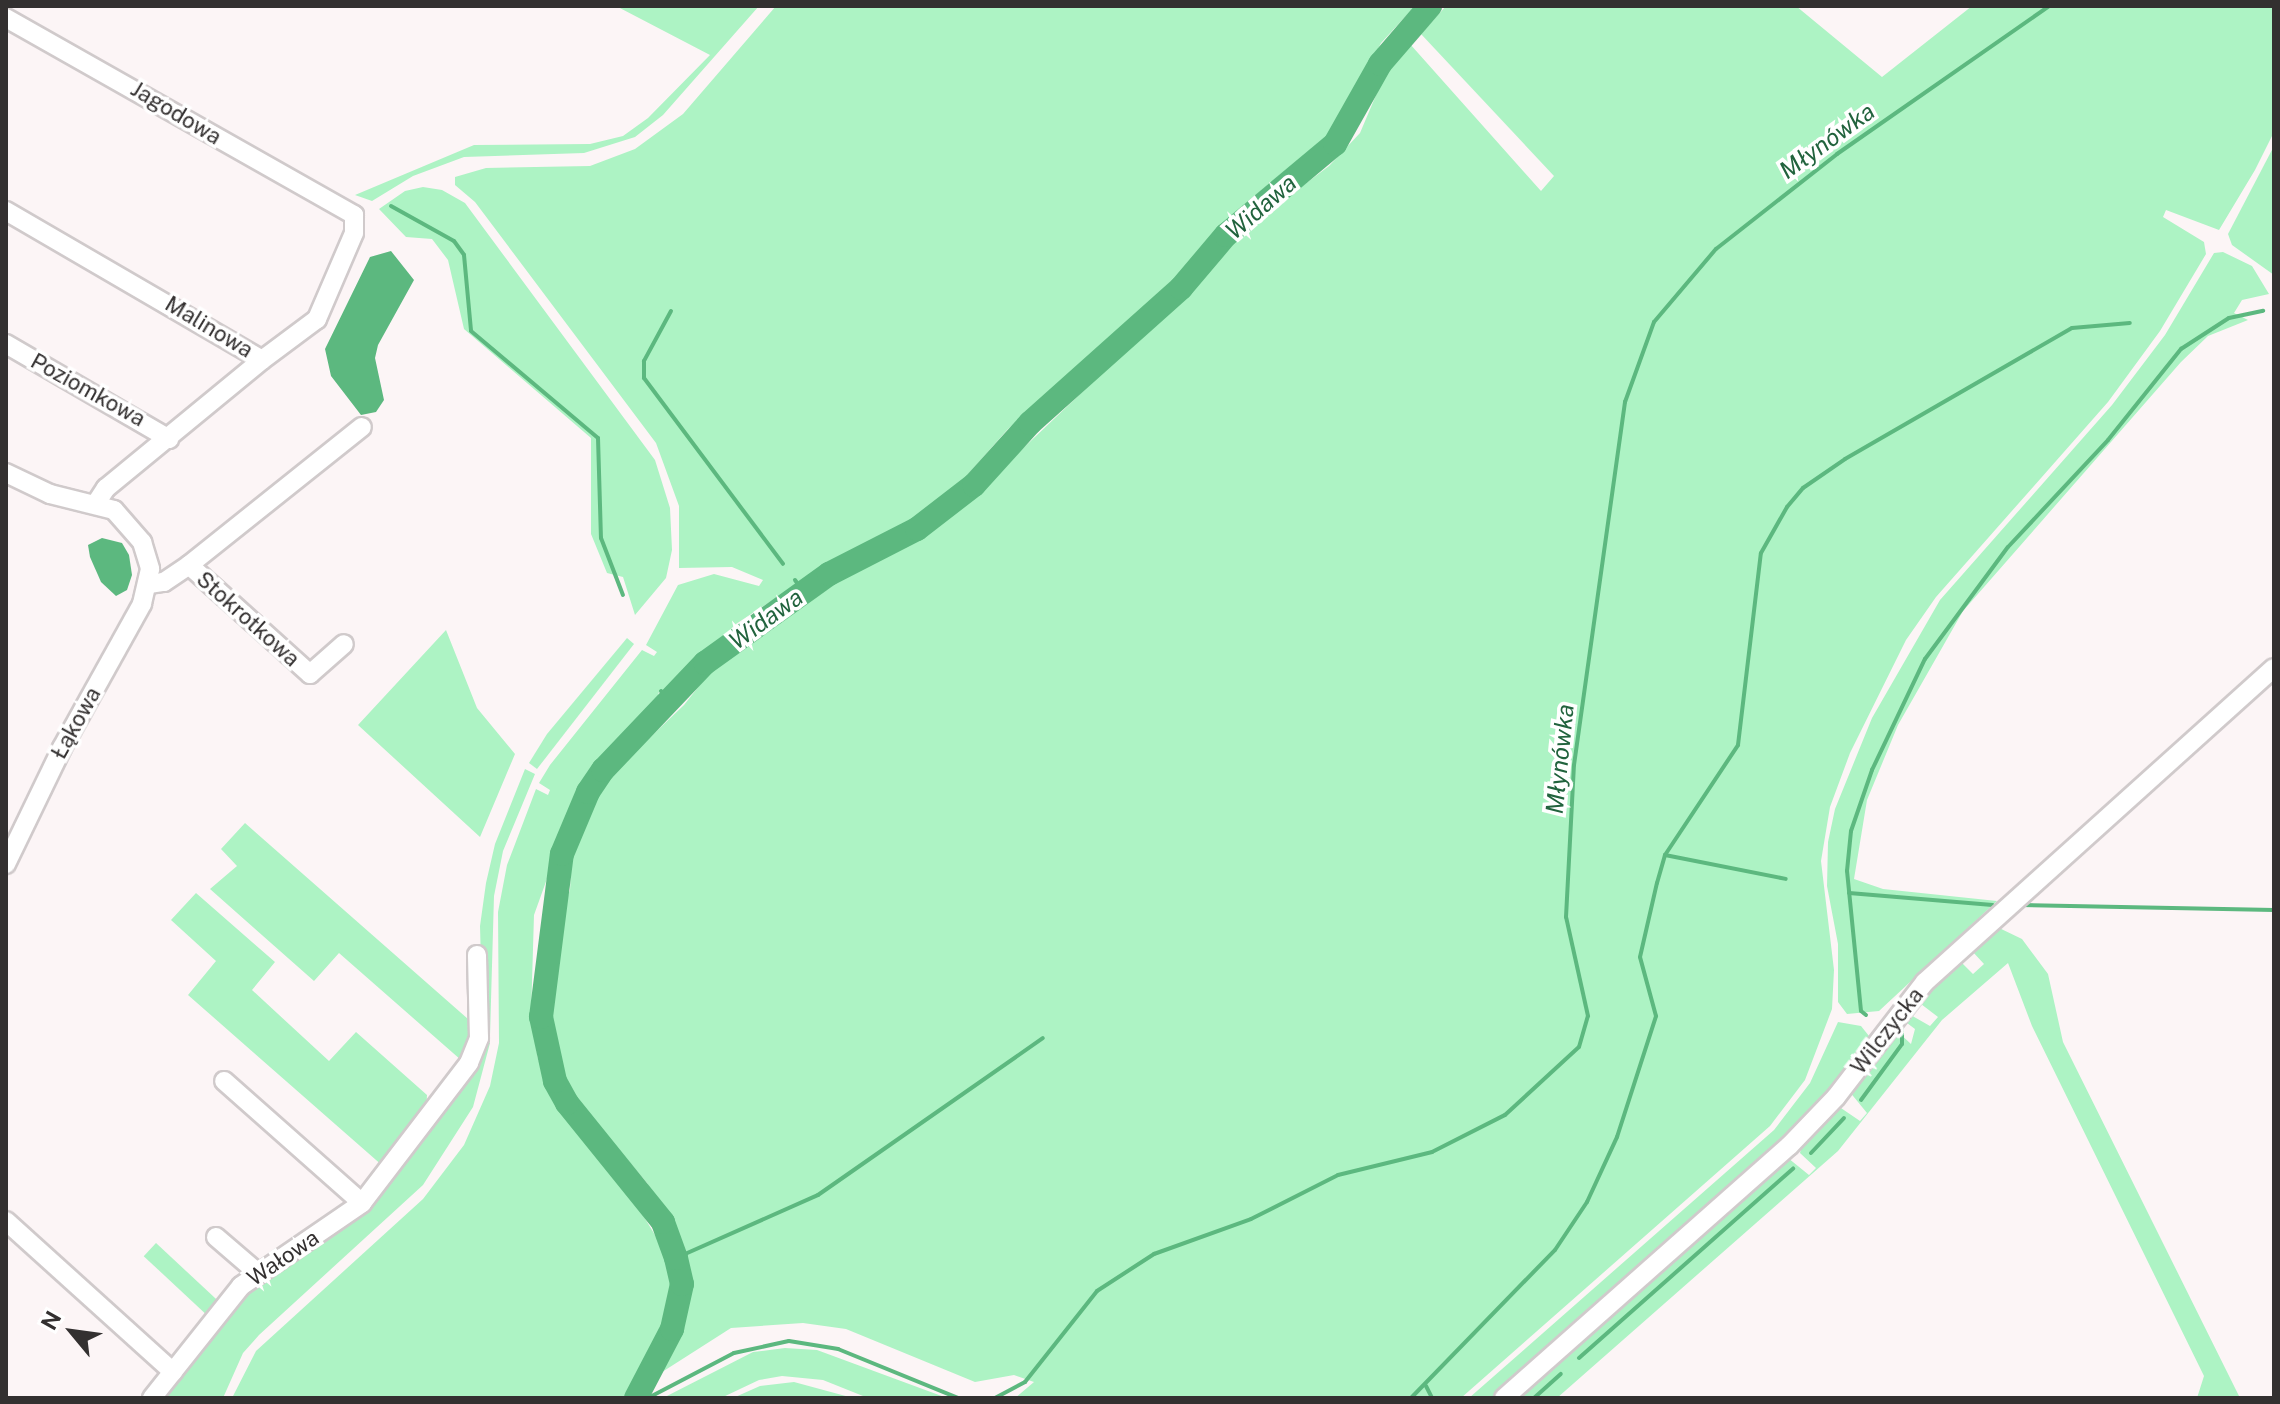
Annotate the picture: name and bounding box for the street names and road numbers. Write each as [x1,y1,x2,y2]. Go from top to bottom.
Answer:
street label: Jagodowa [126,76,226,150]
street label: Malinowa [160,291,258,363]
street label: Poziomkowa [26,348,150,432]
street label: Stokrotkowa [191,566,305,672]
street label: Łąkowa [46,683,106,763]
street label: Wilczycka [1845,983,1929,1079]
street label: Wałowa [242,1224,324,1292]

